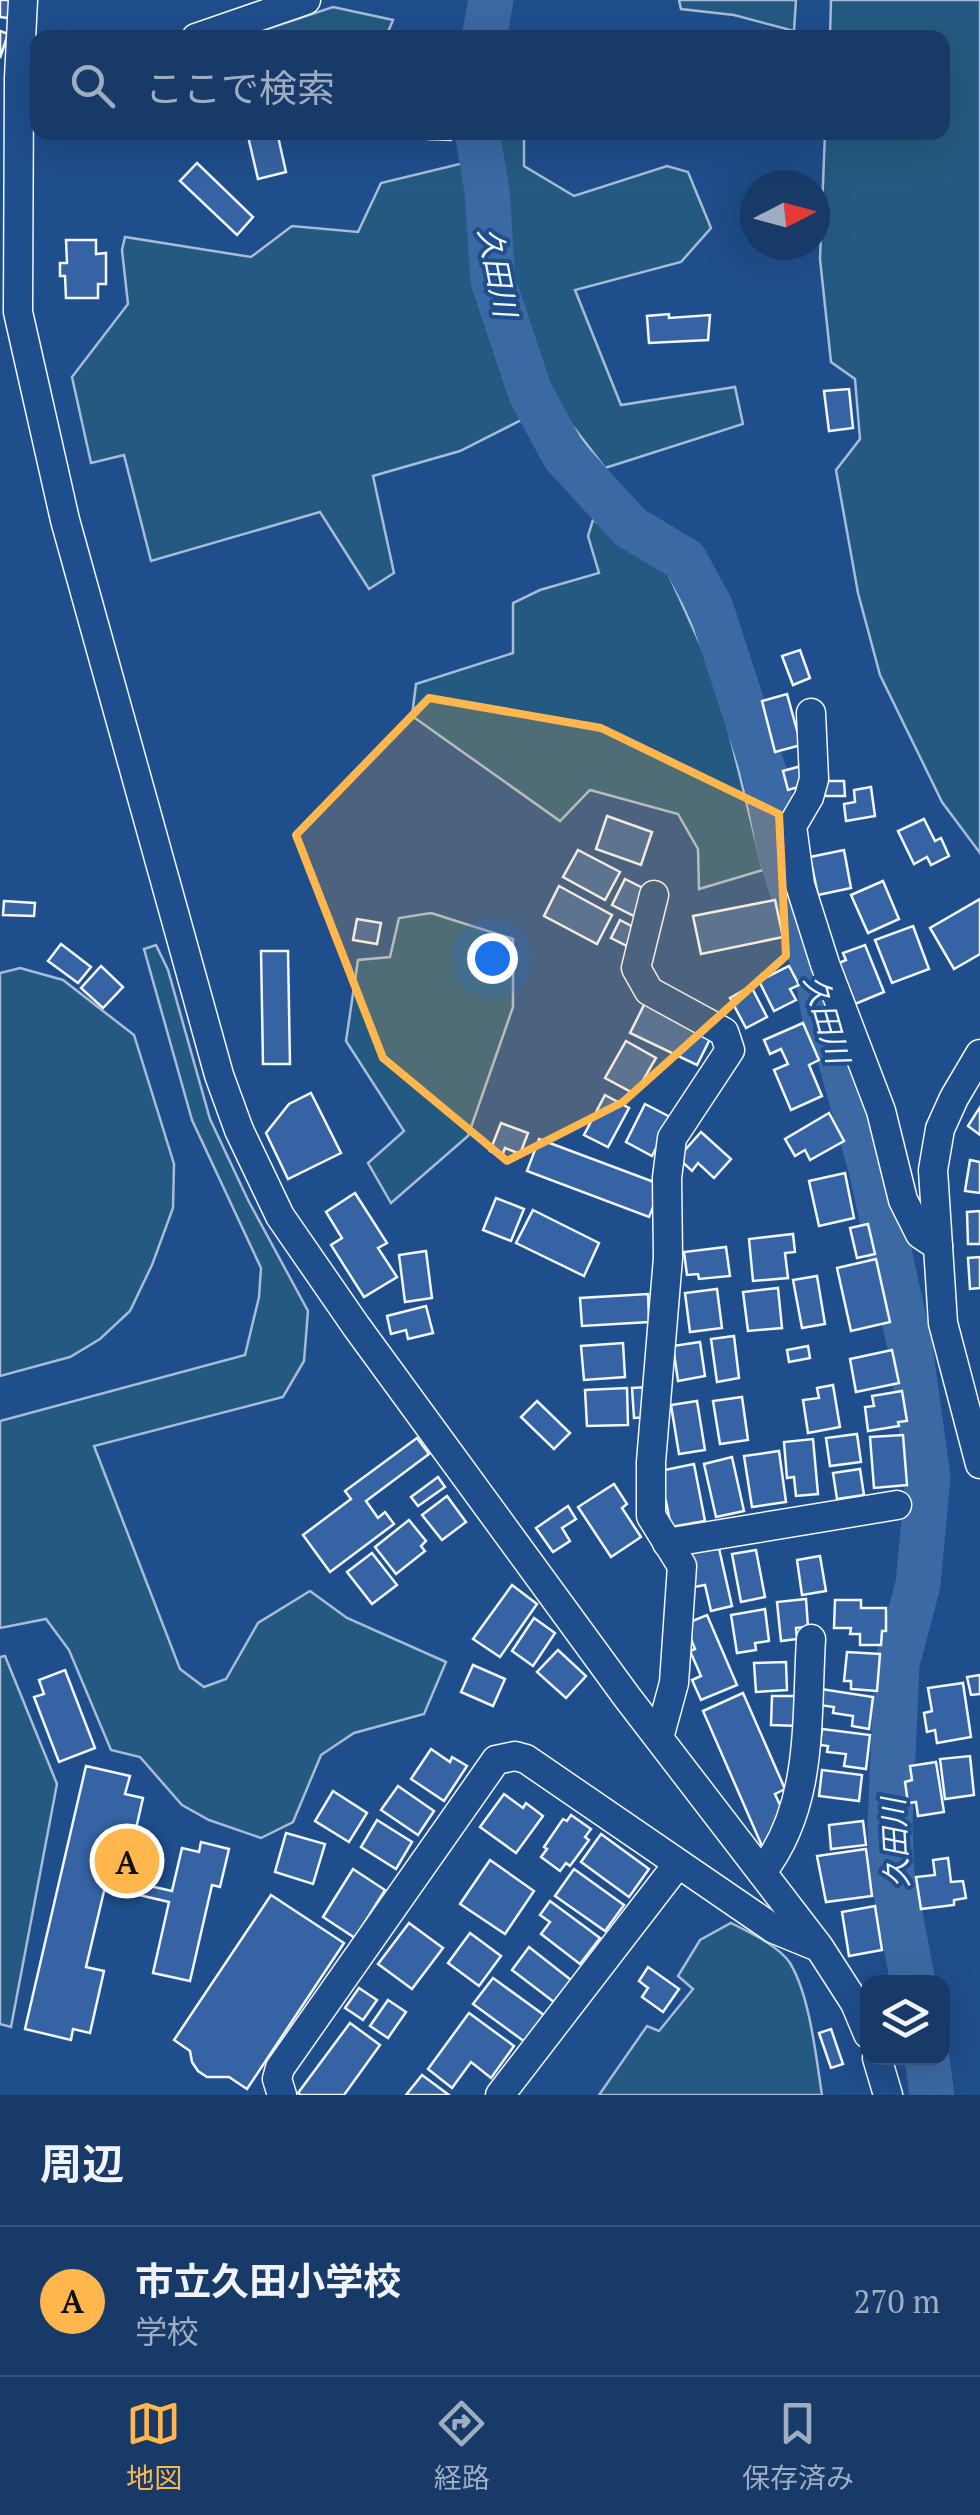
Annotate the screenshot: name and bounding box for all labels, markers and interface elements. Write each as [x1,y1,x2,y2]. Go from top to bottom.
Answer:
search box [30,30,950,140]
icon: search [65,58,120,113]
text: ここで検索 [145,63,335,113]
north arrow [740,170,830,260]
water label: 久田川 [470,224,527,323]
your location [467,933,518,984]
water label: 久田川 [795,970,859,1071]
water label: 久田川 [873,1794,917,1889]
pin: A [94,1824,160,1898]
map controls [860,1975,950,2065]
button: layers [860,1975,950,2065]
text: 周辺 [40,2135,124,2191]
text: 市立久田小学校 [135,2256,401,2306]
text: A [61,2280,84,2322]
text: 270 m [853,2280,940,2322]
text: 学校 [135,2310,199,2352]
tab: 地図 [126,2396,182,2496]
tab: 経路 [434,2396,490,2496]
tab: 保存済み [742,2396,854,2496]

